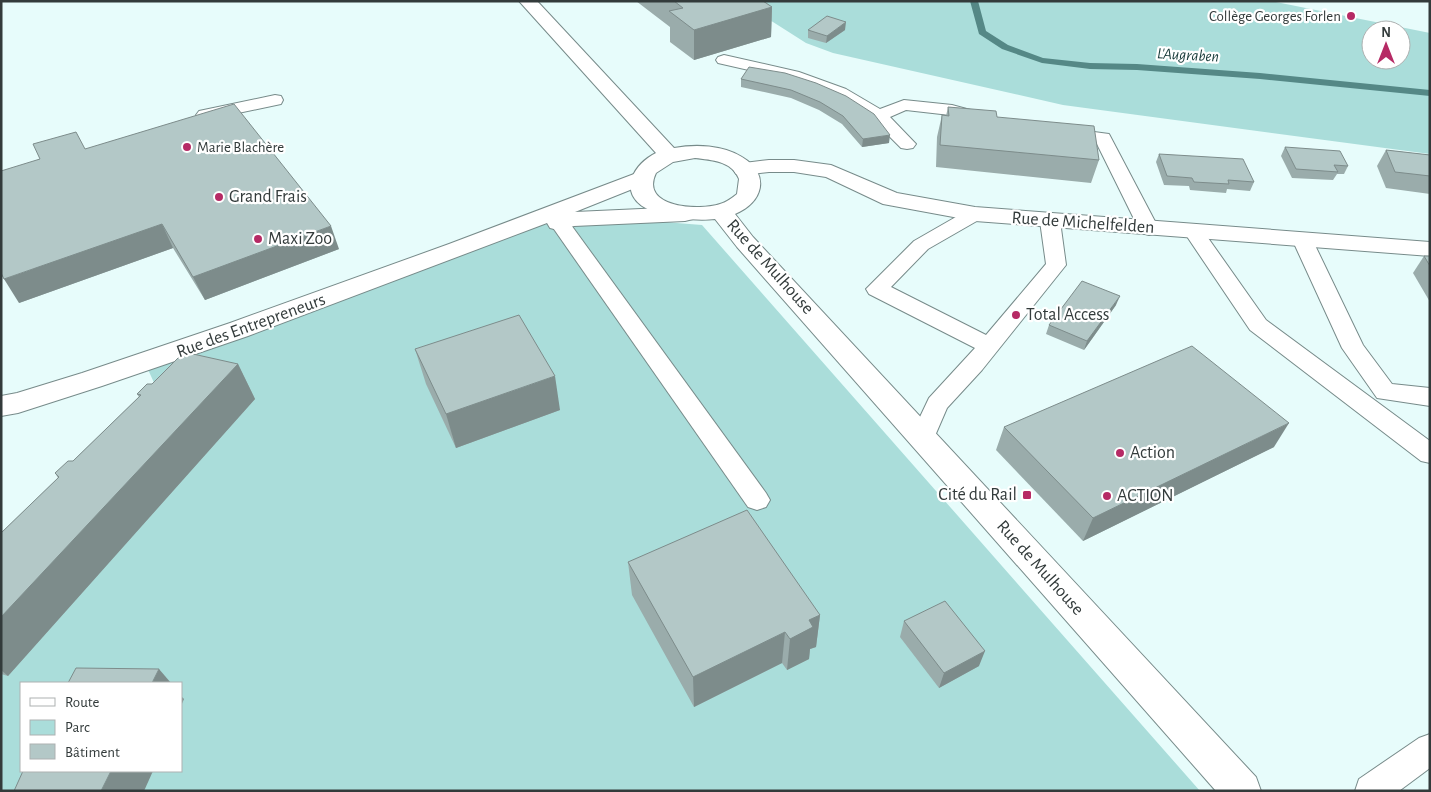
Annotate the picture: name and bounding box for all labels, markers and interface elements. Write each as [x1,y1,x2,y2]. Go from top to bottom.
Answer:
place label: Collège Georges Forlen [1209,9,1341,24]
marker: Collège Georges Forlen [1345,10,1357,22]
north arrow [1361,20,1411,70]
text: N [1381,26,1391,40]
water label: L'Augraben [1156,45,1220,65]
place label: Marie Blachère [197,140,284,155]
marker: Marie Blachère [181,141,193,153]
place label: Grand Frais [229,188,307,206]
marker: Grand Frais [213,191,225,203]
street label: Rue de Michelfelden [1011,209,1155,237]
street label: Rue de Mulhouse [723,216,817,318]
place label: Maxi Zoo [268,230,332,248]
marker: Maxi Zoo [252,233,264,245]
street label: Rue des Entrepreneurs [174,291,328,361]
place label: Total Access [1026,306,1110,324]
marker: Total Access [1010,309,1022,321]
place label: Action [1130,444,1175,462]
marker: Action [1114,447,1126,459]
place label: Cité du Rail [938,486,1017,504]
place label: ACTION [1117,487,1174,505]
marker: Cité du Rail [1021,489,1033,501]
marker: ACTION [1101,490,1113,502]
street label: Rue de Mulhouse [993,517,1087,619]
legend [20,682,182,772]
text: Route [65,695,99,710]
text: Parc [65,720,90,735]
text: Bâtiment [65,745,120,760]

